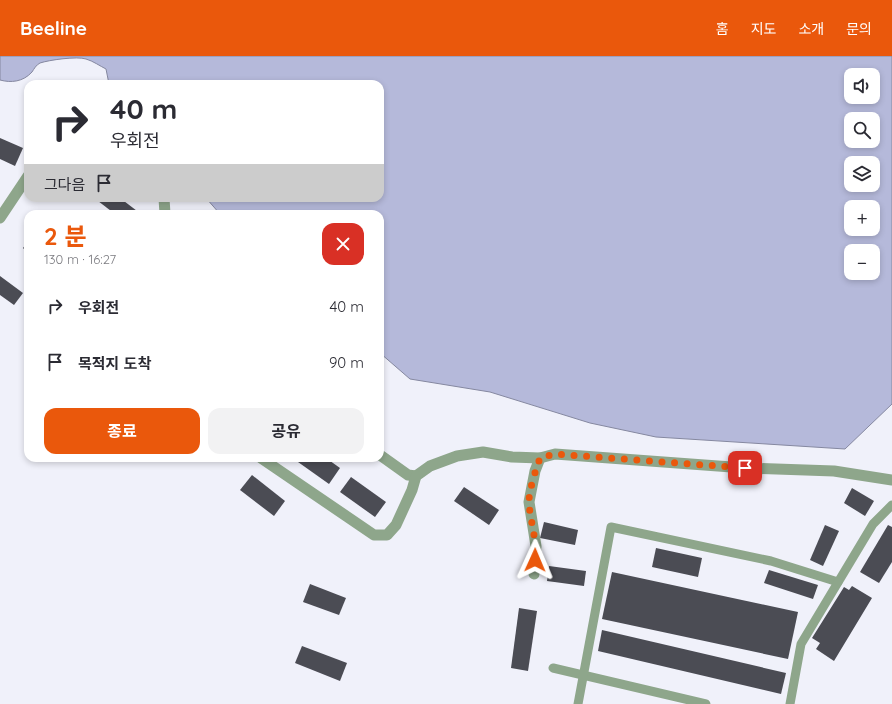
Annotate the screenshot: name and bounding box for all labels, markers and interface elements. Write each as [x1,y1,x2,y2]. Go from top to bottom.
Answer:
text: Beeline [20,16,87,40]
text: 홈 [716,20,729,38]
text: 지도 [751,20,776,38]
text: 소개 [798,20,824,38]
text: 문의 [846,20,872,38]
map controls [844,68,880,280]
button: sound [844,68,880,104]
text: 40 m [110,91,177,126]
icon: right [44,96,96,148]
button: search [844,112,880,148]
text: 우회전 [110,129,160,152]
button: layers [844,156,880,192]
icon: arrive [93,172,115,194]
text: 그다음 [44,175,85,194]
button: + [844,200,880,236]
text: 2 분 [44,221,86,251]
button: close [322,223,364,265]
button: − [844,244,880,280]
text: 130 m · 16:27 [44,251,116,267]
icon: right [44,295,66,317]
text: 40 m [329,297,364,316]
text: 우회전 [78,298,119,317]
icon: arrive [44,351,66,373]
text: 90 m [329,353,364,372]
text: 목적지 도착 [78,354,151,373]
button: 종료 [44,408,200,454]
button: 공유 [208,408,364,454]
pin [728,451,762,485]
icon: arrive [734,457,756,479]
position arrow [514,539,556,581]

